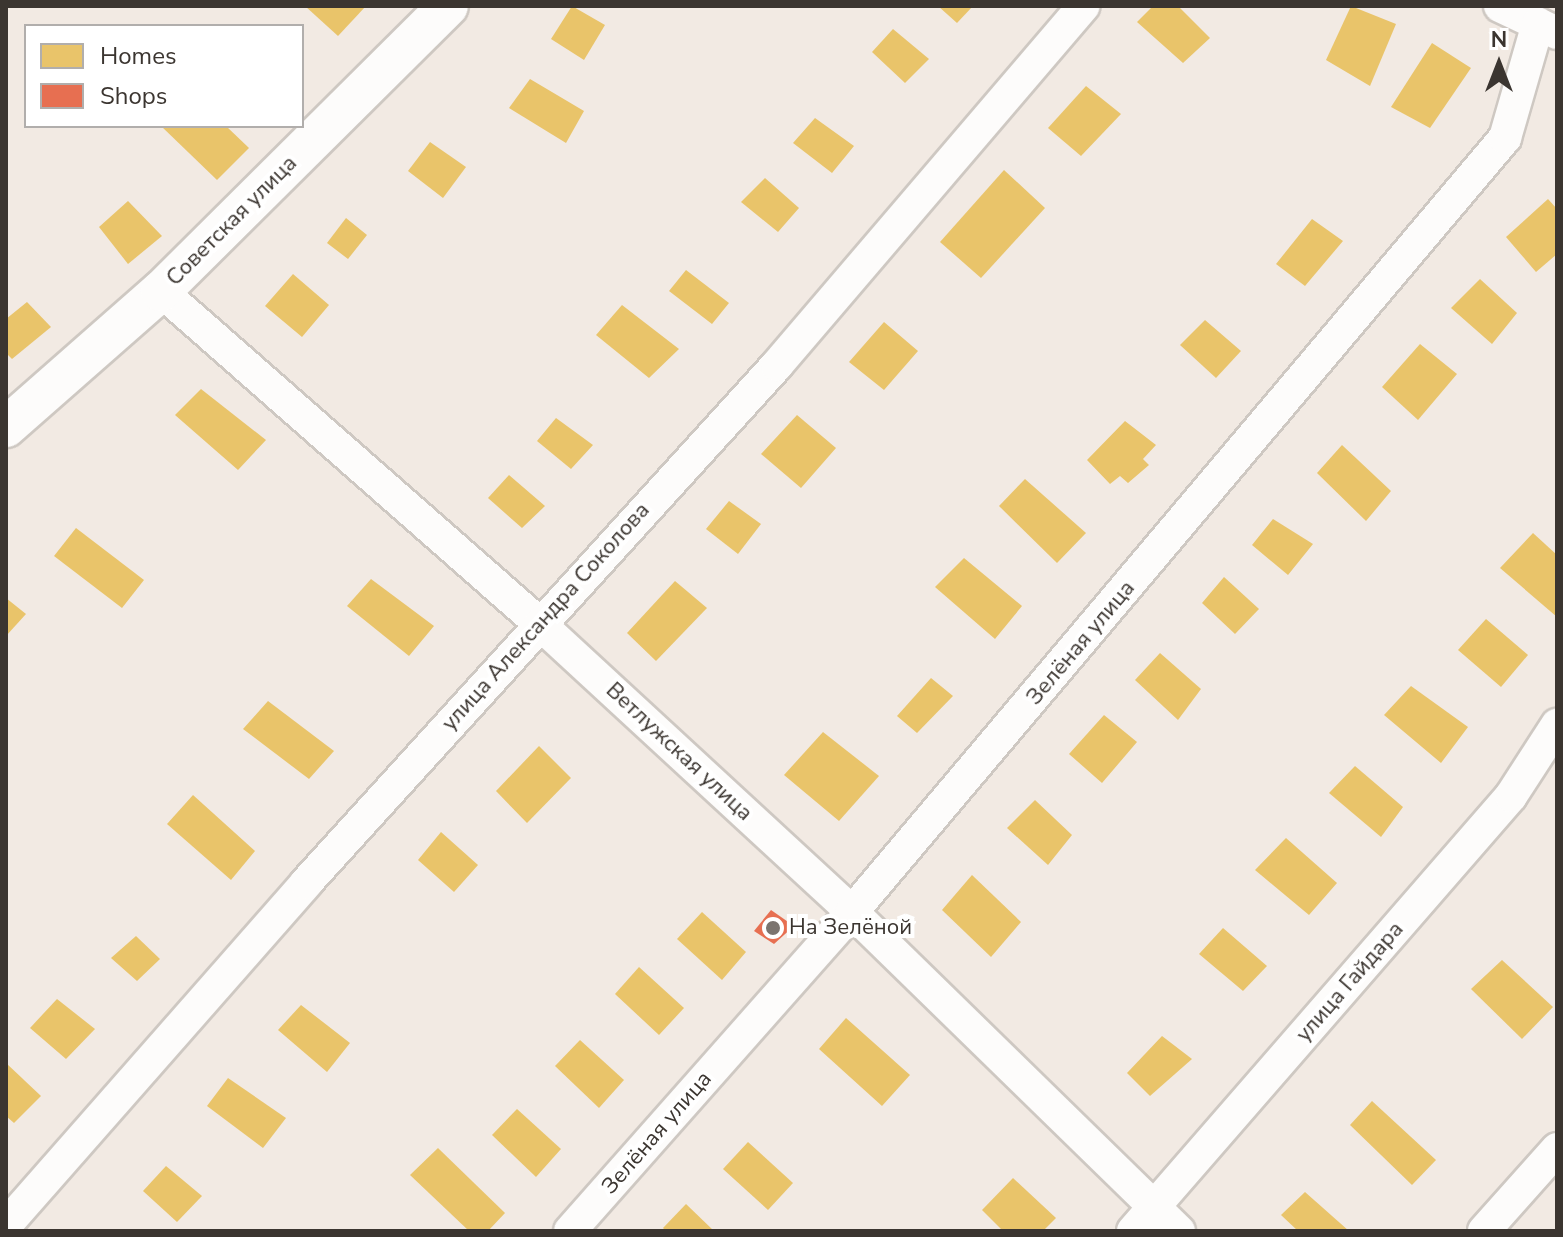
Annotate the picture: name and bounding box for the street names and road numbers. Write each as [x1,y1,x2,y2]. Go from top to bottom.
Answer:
street label: Советская улица [161,150,303,292]
street label: улица Александра Соколова [437,498,655,736]
street label: Зелёная улица [1021,575,1141,711]
street label: Ветлужская улица [600,677,758,827]
street label: улица Гайдара [1291,917,1409,1047]
street label: Зелёная улица [596,1066,718,1200]

